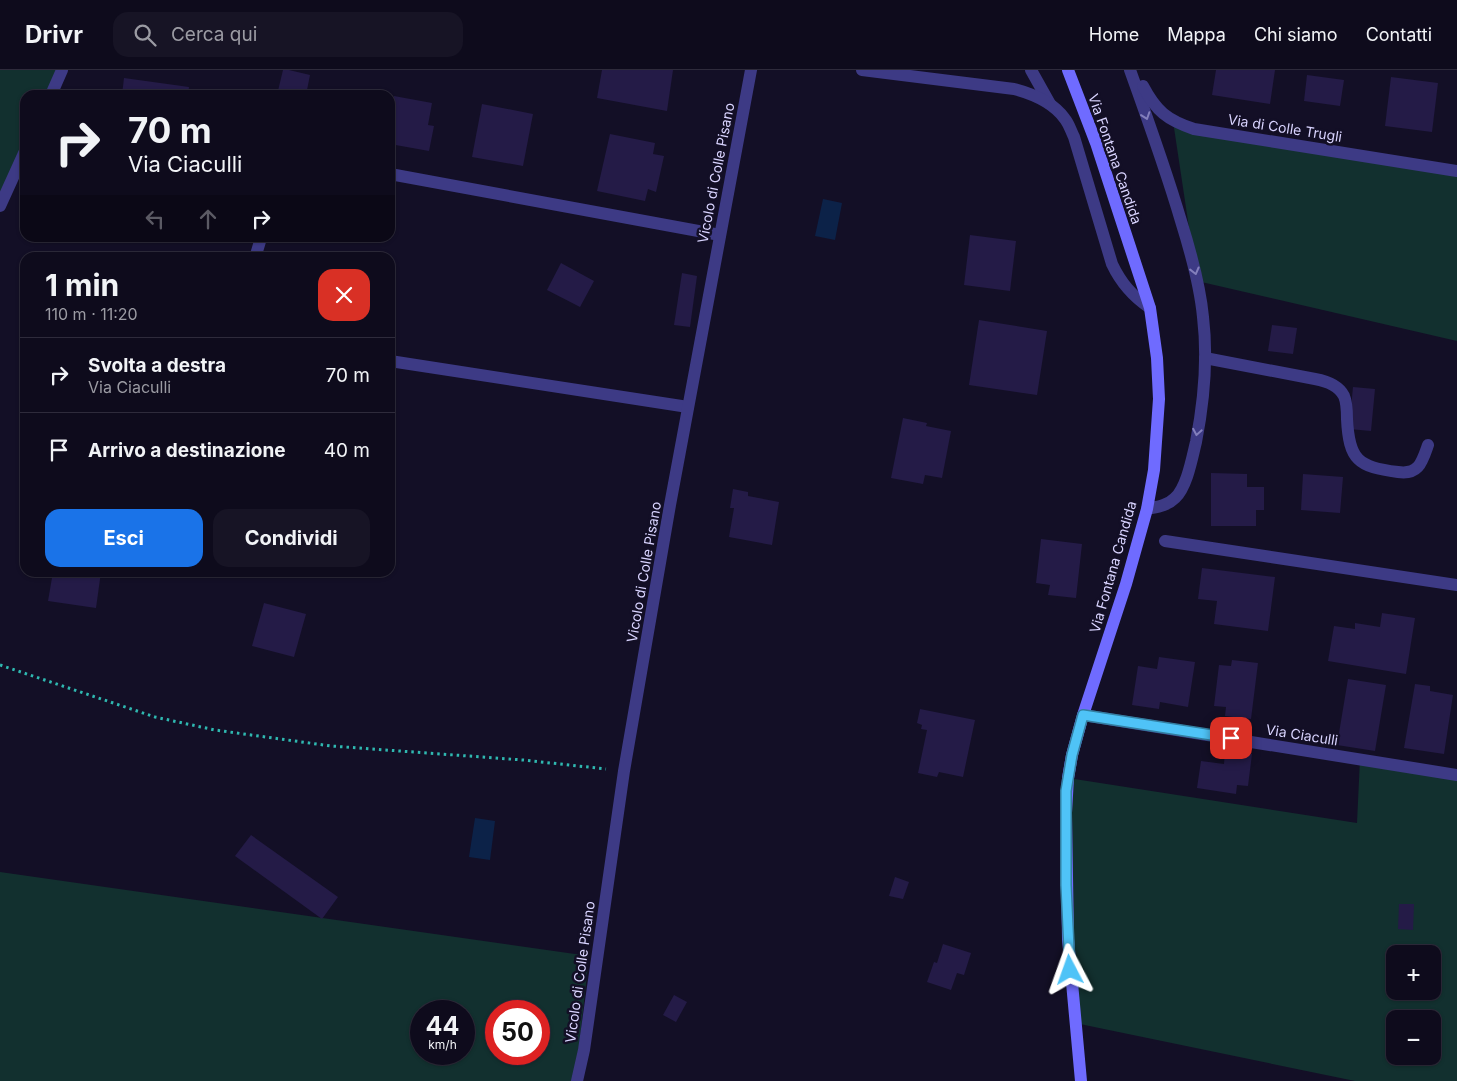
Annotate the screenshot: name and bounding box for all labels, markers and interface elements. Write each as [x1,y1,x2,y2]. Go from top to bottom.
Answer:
search box [113,12,463,57]
text: Drivr [25,20,83,49]
icon: search [131,21,159,49]
text: Cerca qui [171,23,257,46]
text: Home [1089,24,1139,45]
text: Mappa [1167,24,1226,45]
text: Chi siamo [1254,24,1338,45]
text: Contatti [1366,24,1432,45]
street label: Via Fontana Candida [1085,92,1146,226]
street label: Vicolo di Colle Pisano [694,101,737,245]
text: 70 m [128,109,212,151]
icon: right [45,110,110,175]
street label: Via di Colle Trugli [1227,110,1343,145]
one-way arrow [1140,111,1150,120]
text: Via Ciaculli [128,151,242,177]
icon: left [141,205,169,233]
icon: ahead [194,205,222,233]
icon: right [247,205,275,233]
text: 1 min [45,267,119,303]
one-way arrow [1189,267,1200,276]
button: close [318,269,370,321]
text: 110 m · 11:20 [45,304,138,324]
text: Svolta a destra [88,354,226,377]
icon: right [45,361,73,389]
text: 70 m [326,364,370,387]
text: Via Ciaculli [88,377,171,397]
one-way arrow [1193,428,1203,437]
icon: arrive [45,436,73,464]
text: Arrivo a destinazione [88,439,286,462]
text: 40 m [324,439,370,462]
street label: Via Fontana Candida [1086,499,1140,635]
street label: Vicolo di Colle Pisano [623,500,664,644]
button: Esci [45,509,203,567]
button: Condividi [213,509,370,567]
pin [1210,717,1252,759]
street label: Via Ciaculli [1265,720,1339,749]
icon: arrive [1217,724,1245,752]
street label: Vicolo di Colle Pisano [561,900,598,1044]
position arrow [1043,943,1095,995]
map controls [1386,945,1441,1065]
button: + [1386,945,1441,1000]
speed limit sign: 50 [485,1000,550,1065]
button: − [1386,1010,1441,1065]
text: 44 [426,1011,459,1041]
text: km/h [428,1037,457,1052]

